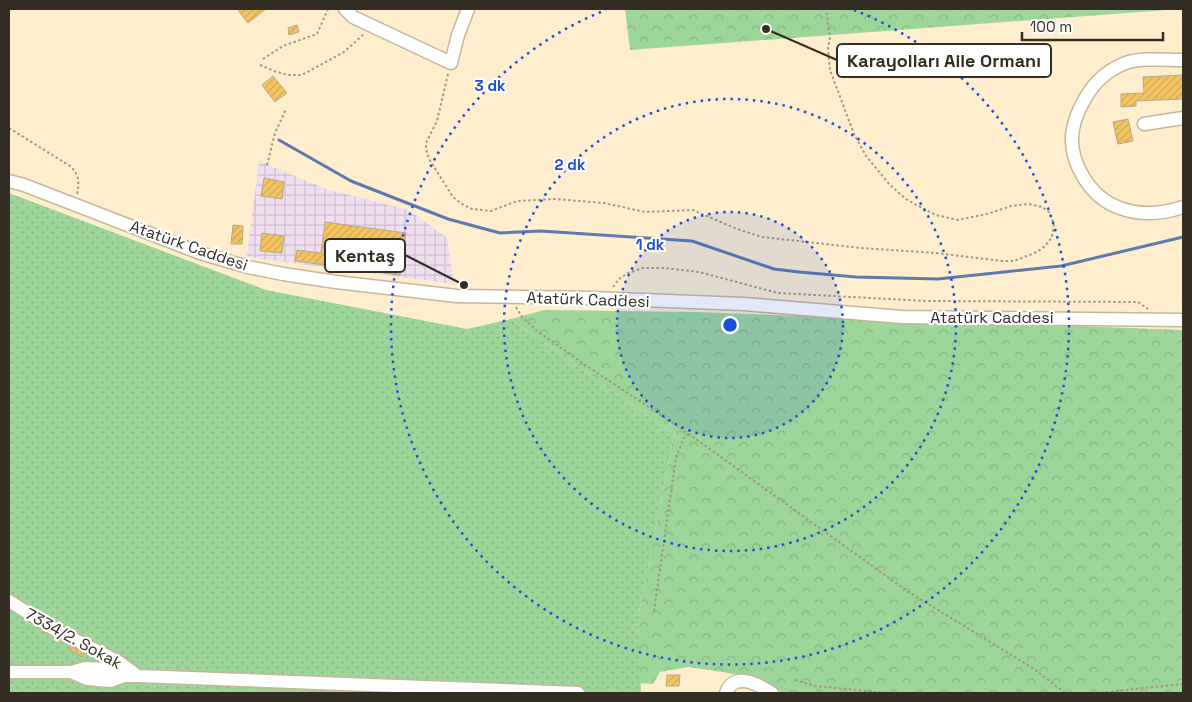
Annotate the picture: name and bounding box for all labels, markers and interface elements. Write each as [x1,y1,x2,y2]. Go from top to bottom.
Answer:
scale bar [1022,10,1163,42]
text: 100 m [1030,17,1072,36]
callout: Karayolları Aile Ormanı [837,44,1051,77]
text: Karayolları Aile Ormanı [847,49,1041,72]
text: 3 dk [475,76,506,95]
text: 2 dk [555,155,586,174]
street label: Atatürk Caddesi [127,215,251,275]
text: 1 dk [636,235,665,254]
callout: Kentaş [325,239,405,272]
text: Kentaş [335,244,395,267]
street label: Atatürk Caddesi [526,287,650,312]
street label: Atatürk Caddesi [930,307,1054,328]
centre of rings [721,316,739,334]
street label: 7334/2. Sokak [22,603,126,674]

